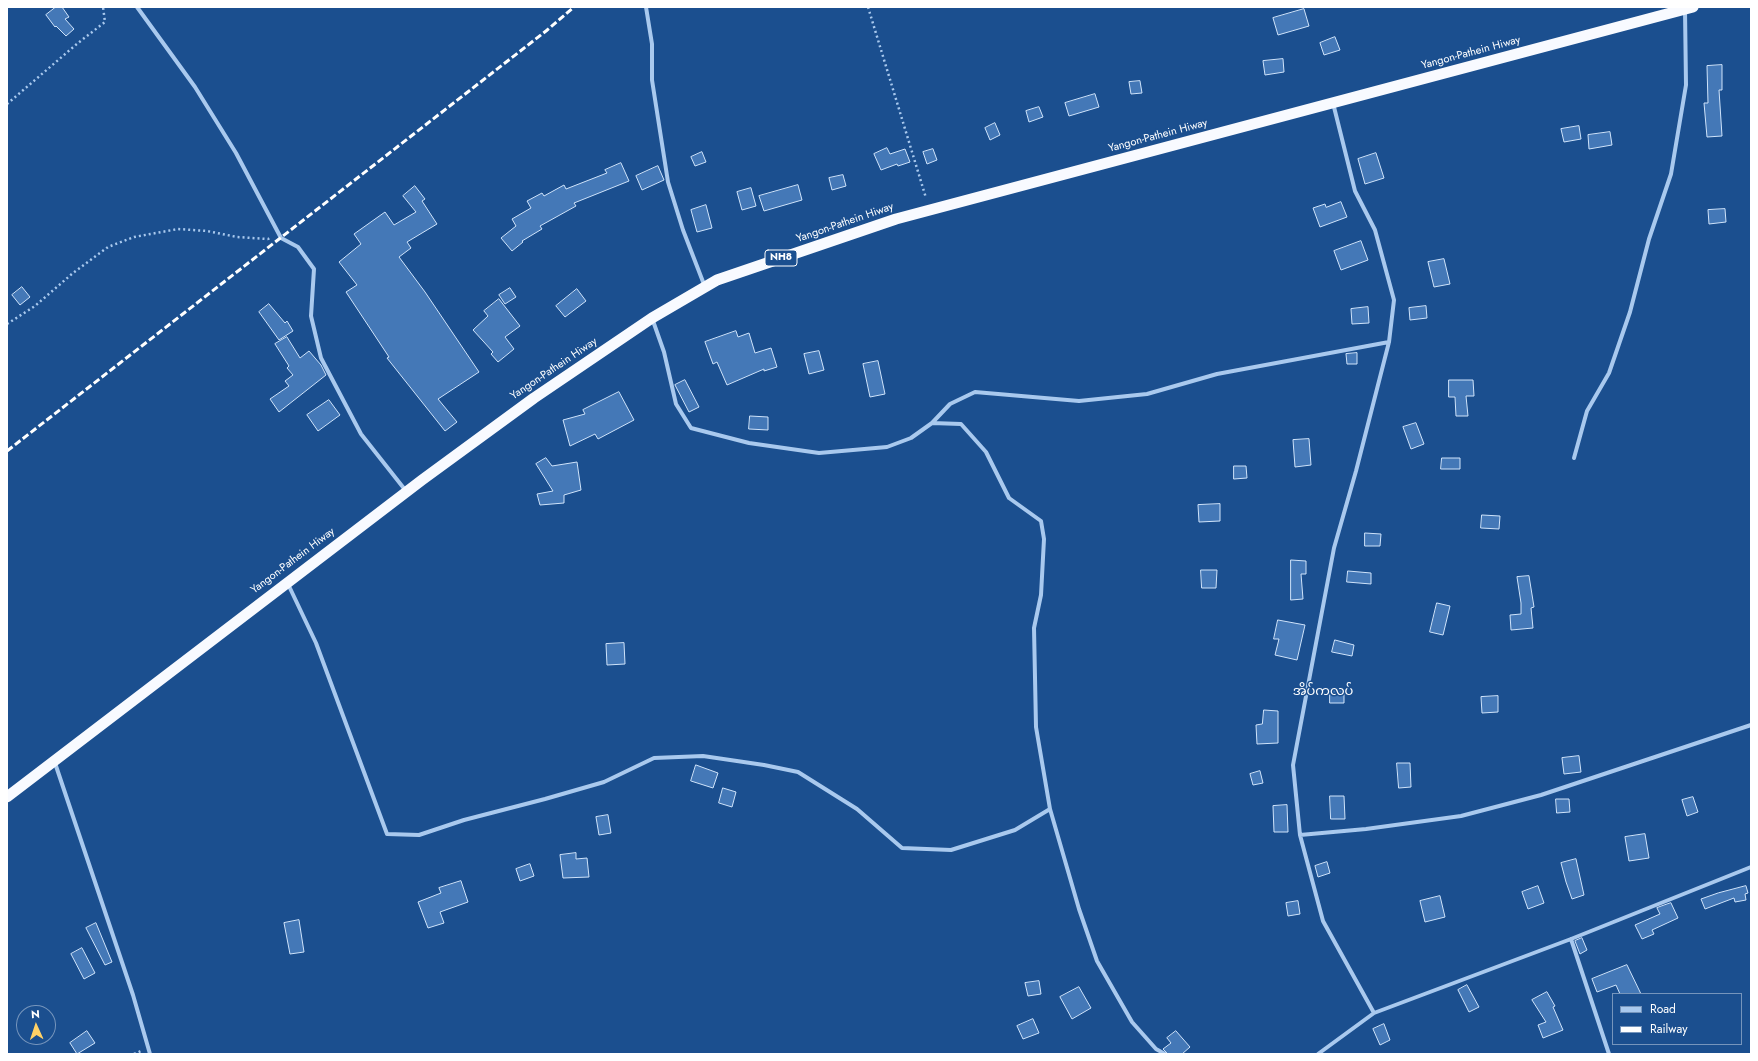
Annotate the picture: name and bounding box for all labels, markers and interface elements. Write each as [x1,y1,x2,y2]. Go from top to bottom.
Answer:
street label: Yangon-Pathein Hiway [1420,33,1522,73]
street label: Yangon-Pathein Hiway [1107,116,1209,156]
street label: Yangon-Pathein Hiway [795,200,895,246]
road number: NH8 [765,250,797,266]
street label: Yangon-Pathein Hiway [508,335,600,403]
street label: Yangon-Pathein Hiway [248,525,338,597]
district label: အိပ်ကလပ် [1293,684,1353,700]
legend [1612,993,1742,1045]
text: Road [1650,1000,1676,1018]
north arrow [16,1005,56,1045]
text: N [31,1006,40,1022]
text: Railway [1650,1020,1688,1038]

